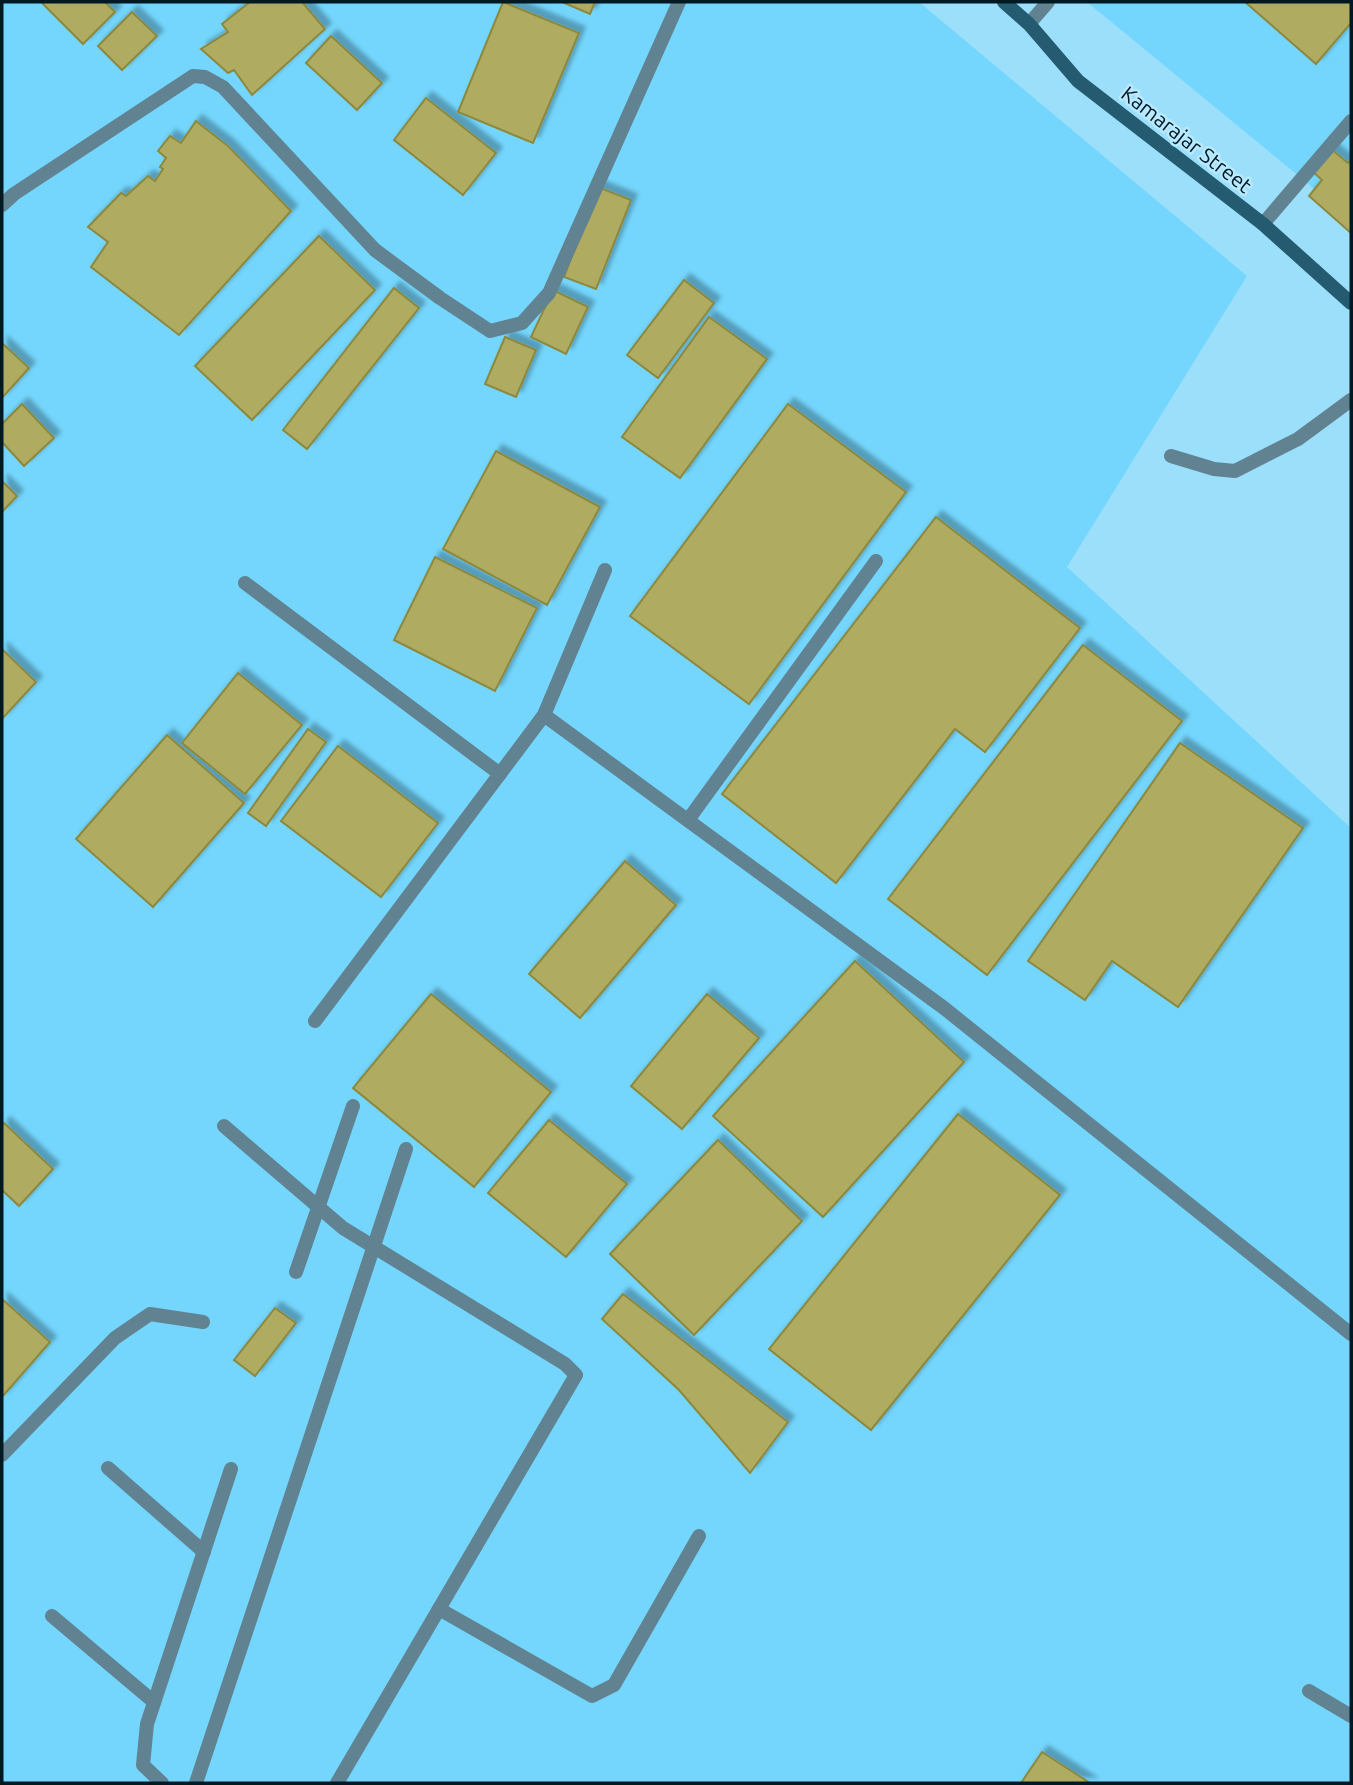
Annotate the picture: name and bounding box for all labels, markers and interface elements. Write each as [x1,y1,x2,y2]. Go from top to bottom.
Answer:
street label: Kamarajar Street [1117,81,1257,197]

